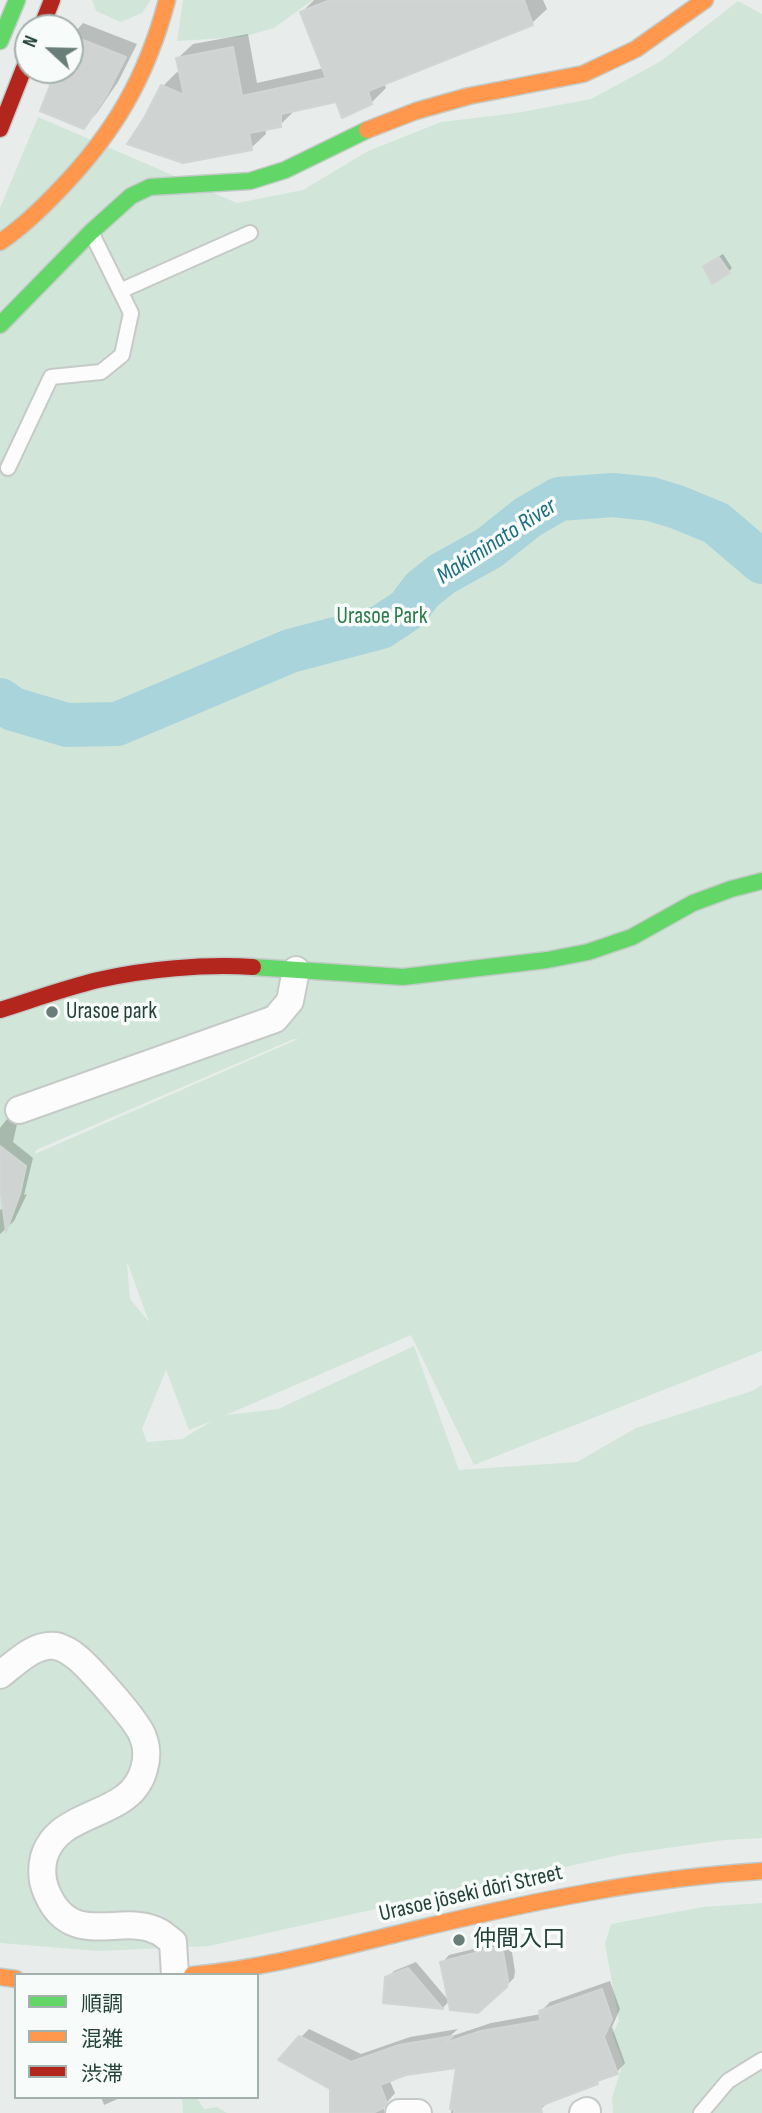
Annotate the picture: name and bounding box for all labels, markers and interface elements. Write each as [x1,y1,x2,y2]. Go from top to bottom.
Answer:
north arrow [14,14,84,84]
text: N [18,33,43,51]
water label: Makiminato River [432,493,562,591]
park label: Urasoe Park [337,603,427,631]
place label: Urasoe park [66,998,157,1026]
marker: Urasoe park [44,1004,60,1020]
street label: Urasoe jōseki dōri Street [377,1859,565,1929]
place label: 仲間入口 [473,1926,565,1954]
marker: 仲間入口 [451,1932,467,1948]
legend [14,1973,259,2099]
text: 順調 [81,1992,123,2017]
text: 混雑 [81,2027,123,2052]
text: 渋滞 [81,2062,123,2087]

